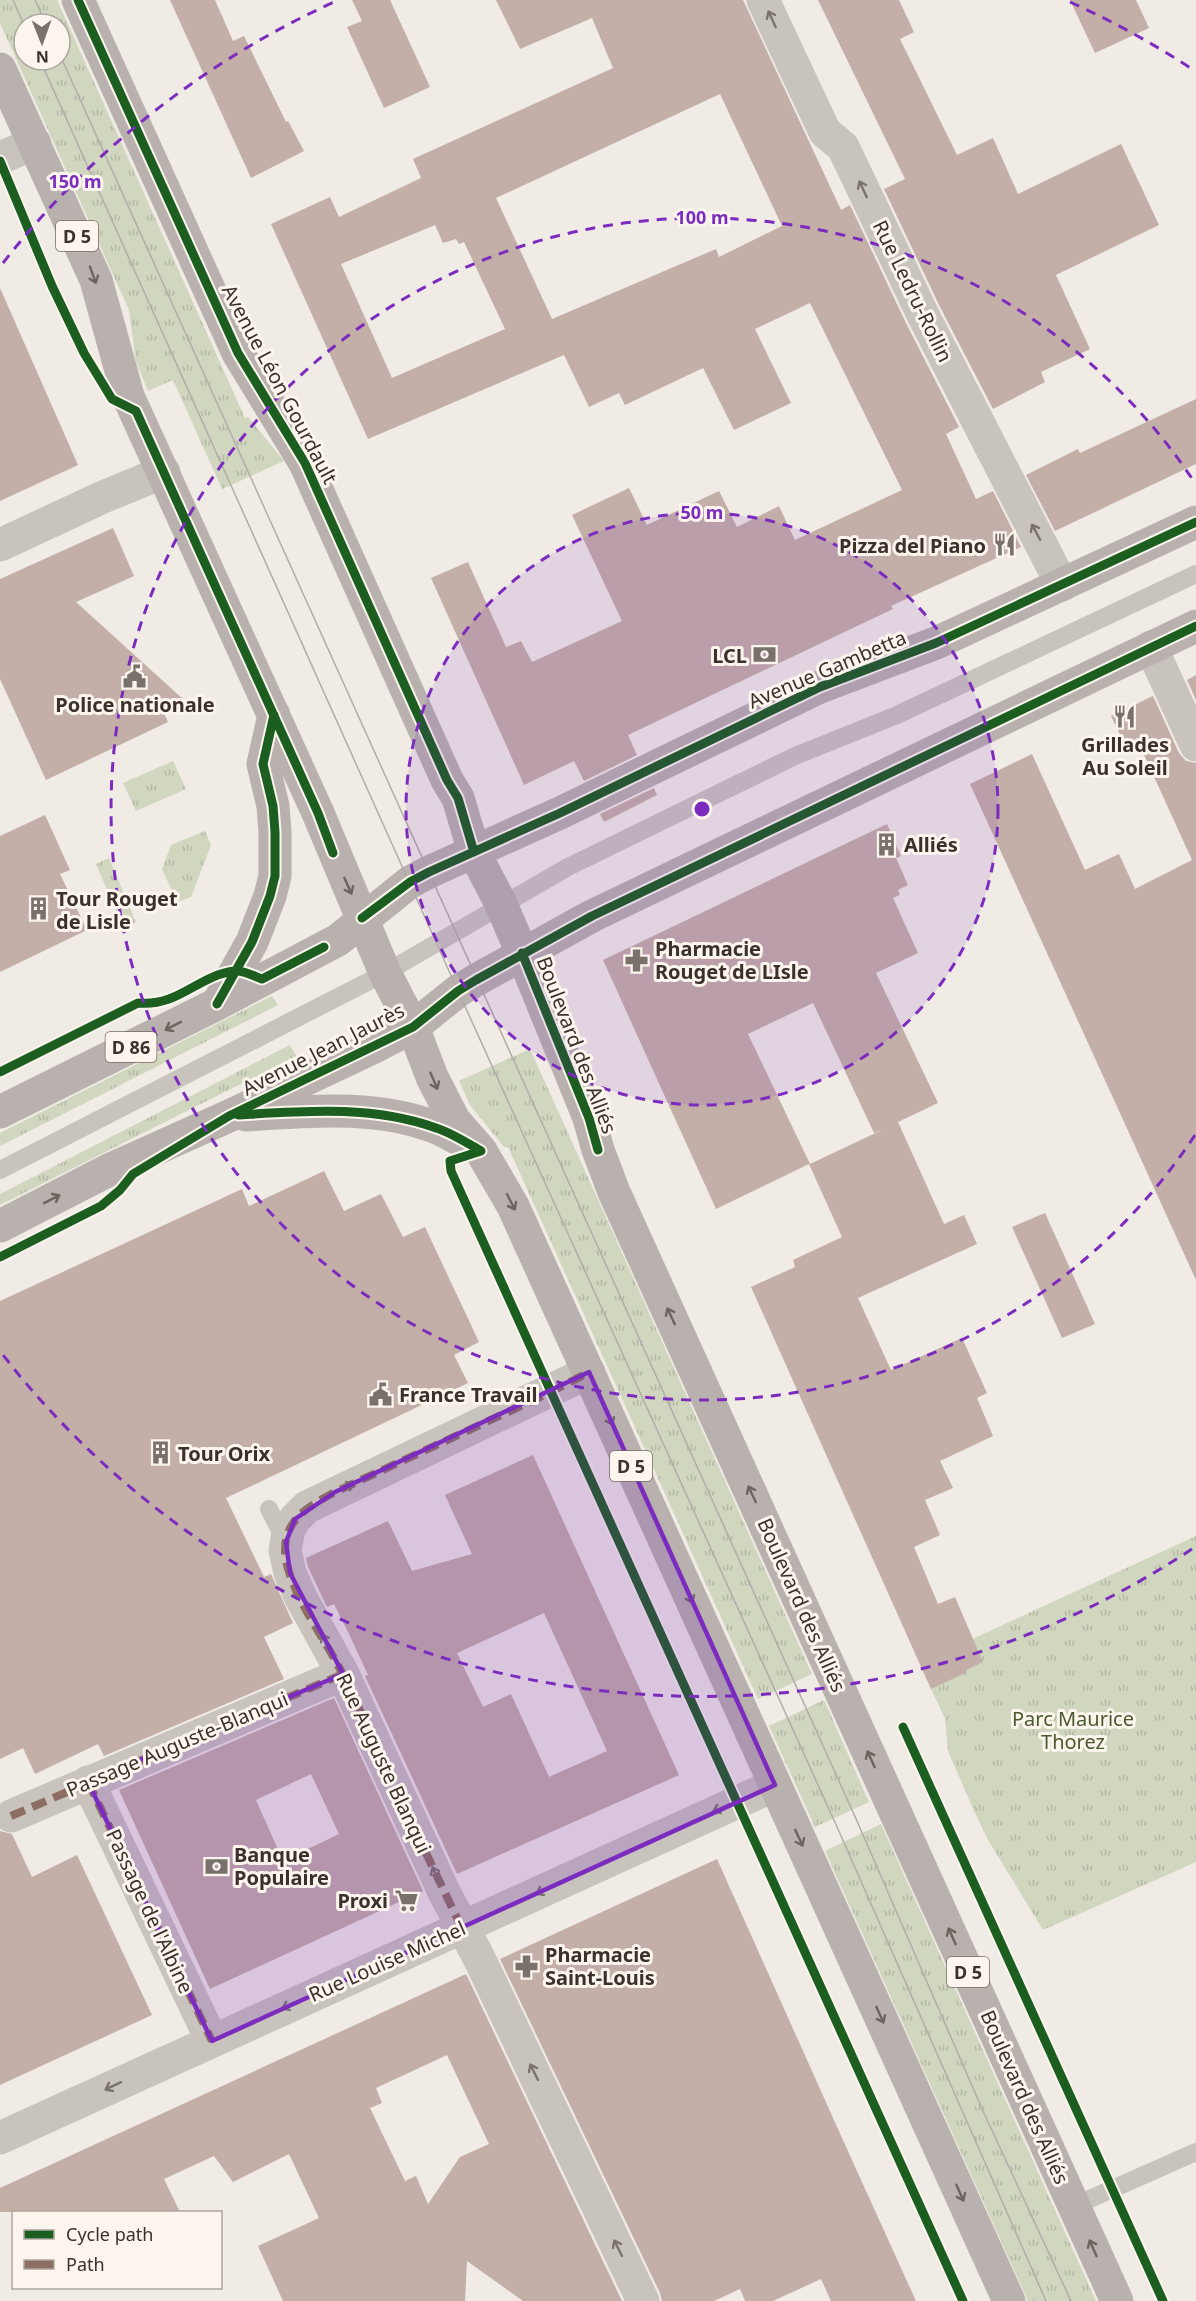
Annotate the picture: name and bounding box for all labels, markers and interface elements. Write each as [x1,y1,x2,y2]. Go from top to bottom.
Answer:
one-way arrow [765,11,777,29]
north arrow [12,12,72,72]
text: N [36,46,49,68]
text: 150 m [48,169,102,193]
one-way arrow [856,181,868,199]
text: 100 m [675,205,729,229]
street label: Rue Ledru-Rollin [867,216,959,366]
road number: D 5 [56,221,98,251]
one-way arrow [89,265,100,284]
street label: Avenue Léon Gourdault [216,280,344,488]
text: 50 m [681,500,723,524]
one-way arrow [1030,524,1042,541]
place label: Pizza del Piano [839,532,986,559]
restaurant icon: Pizza del Piano [991,532,1017,558]
street label: Avenue Gambetta [744,624,910,714]
place label: LCL [712,642,747,669]
bank icon: LCL [752,642,778,668]
public building icon: Police nationale [122,663,148,689]
place label: Police nationale [55,691,215,718]
restaurant icon: Grillades Au Soleil [1112,703,1138,729]
place label: Grillades Au Soleil [1081,731,1169,781]
centre of rings [692,799,712,819]
building icon: Alliés [873,831,899,857]
place label: Alliés [904,831,958,858]
one-way arrow [342,876,354,894]
place label: Tour Rouget de Lisle [56,885,178,935]
building icon: Tour Rouget de Lisle [25,896,51,922]
place label: Pharmacie Rouget de LIsle [655,935,809,985]
pharmacy icon: Pharmacie Rouget de LIsle [624,947,650,973]
street label: Boulevard des Alliés [531,953,623,1137]
street label: Avenue Jean Jaurès [237,996,409,1102]
one-way arrow [164,1021,182,1032]
road number: D 86 [106,1032,156,1062]
one-way arrow [429,1072,440,1090]
one-way arrow [43,1193,60,1205]
one-way arrow [505,1193,517,1211]
one-way arrow [665,1308,676,1326]
public building icon: France Travail [368,1381,394,1407]
place label: France Travail [399,1381,537,1408]
one-way arrow [604,1408,616,1426]
building icon: Tour Orix [147,1440,173,1466]
place label: Tour Orix [178,1440,271,1467]
road number: D 5 [610,1451,652,1481]
one-way arrow [336,1480,354,1492]
one-way arrow [745,1485,757,1503]
street label: Boulevard des Alliés [751,1514,853,1696]
one-way arrow [685,1586,696,1604]
one-way arrow [319,1634,331,1651]
street label: Rue Auguste Blanqui [330,1669,438,1857]
street label: Passage Auguste-Blanqui [62,1685,292,1803]
park label: Parc Maurice Thorez [1012,1705,1134,1755]
one-way arrow [865,1750,877,1768]
one-way arrow [713,1803,731,1815]
street label: Passage de l'Albine [100,1824,200,1998]
one-way arrow [794,1828,805,1846]
place label: Banque Populaire [234,1841,329,1891]
bank icon: Banque Populaire [203,1853,229,1879]
one-way arrow [430,1867,442,1885]
one-way arrow [536,1885,554,1897]
place label: Proxi [337,1887,388,1914]
supermarket icon: Proxi [393,1887,419,1913]
street label: Rue Louise Michel [304,1914,470,2008]
one-way arrow [946,1928,957,1946]
place label: Pharmacie Saint-Louis [545,1941,655,1991]
pharmacy icon: Pharmacie Saint-Louis [514,1953,540,1979]
road number: D 5 [947,1957,989,1987]
one-way arrow [282,2000,300,2012]
one-way arrow [874,2006,886,2024]
street label: Boulevard des Alliés [974,2006,1076,2188]
one-way arrow [527,2064,539,2082]
one-way arrow [104,2081,122,2093]
one-way arrow [955,2184,966,2202]
legend [12,2211,222,2289]
text: Cycle path [66,2222,153,2246]
one-way arrow [1087,2239,1098,2257]
one-way arrow [612,2240,623,2258]
text: Path [66,2252,105,2276]

